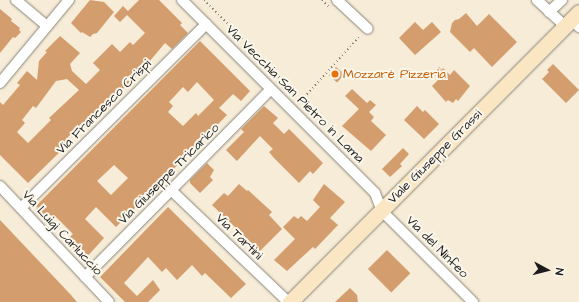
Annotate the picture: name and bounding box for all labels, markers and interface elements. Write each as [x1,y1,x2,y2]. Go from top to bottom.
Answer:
street label: Via Vecchia San Pietro in Lama [223,22,367,166]
street label: Via Francesco Crispi [53,56,155,158]
place label: Mozzarè Pizzeria [343,66,446,82]
marker: Mozzarè Pizzeria [330,69,340,79]
street label: Viale Giuseppe Grassi [385,107,485,207]
street label: Via Giuseppe Tricarico [115,120,223,228]
street label: Via Luigi Carluccio [19,187,105,279]
street label: Via Tartini [212,211,266,263]
street label: Via del Ninfeo [403,213,471,281]
north arrow [527,250,567,290]
text: N [552,267,567,276]

